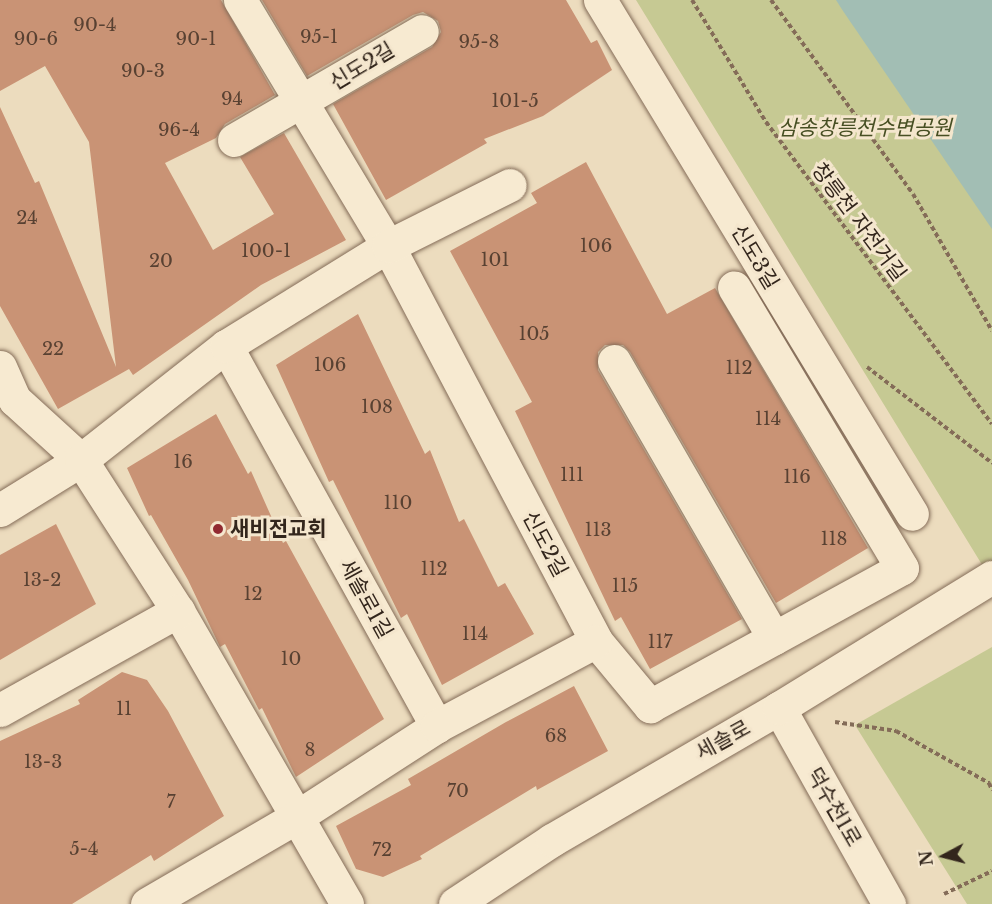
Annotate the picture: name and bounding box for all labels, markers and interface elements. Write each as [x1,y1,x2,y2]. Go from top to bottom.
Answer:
house number: 90-4 [73,14,117,36]
house number: 95-1 [300,26,338,48]
house number: 90-6 [14,28,58,50]
house number: 90-1 [176,28,216,50]
house number: 95-8 [458,31,500,53]
street label: 신도2길 [325,37,399,95]
house number: 90-3 [121,60,165,82]
house number: 94 [221,88,243,110]
house number: 101-5 [491,90,539,112]
park label: 삼송창릉천수변공원 [778,115,952,141]
house number: 96-4 [158,119,200,141]
street label: 창릉천 자전거길 [806,158,912,286]
house number: 24 [16,207,38,229]
street label: 신도3길 [726,220,784,294]
house number: 106 [580,235,612,257]
house number: 100-1 [241,240,291,262]
house number: 101 [481,249,509,271]
house number: 20 [149,250,173,272]
house number: 105 [518,323,550,345]
house number: 22 [42,338,64,360]
house number: 106 [314,354,346,376]
house number: 112 [725,357,753,379]
house number: 108 [361,396,393,418]
house number: 114 [755,408,781,430]
house number: 16 [173,451,193,473]
house number: 111 [560,464,584,486]
house number: 116 [783,466,811,488]
house number: 110 [384,492,412,514]
street label: 신도2길 [517,507,573,581]
place label: 새비전교회 [230,516,327,542]
house number: 113 [584,519,612,541]
marker: 새비전교회 [211,522,225,536]
house number: 118 [821,528,847,550]
street label: 세솔로1길 [334,555,398,643]
house number: 112 [420,558,448,580]
house number: 13-2 [23,569,61,591]
house number: 115 [612,575,638,597]
house number: 12 [243,583,263,605]
house number: 114 [462,623,488,645]
house number: 117 [647,631,673,653]
house number: 10 [281,648,301,670]
house number: 11 [116,698,132,720]
street label: 세솔로 [692,715,754,765]
house number: 68 [545,725,567,747]
house number: 8 [305,739,315,761]
house number: 13-3 [24,751,62,773]
street label: 덕수천1로 [801,763,867,851]
house number: 70 [447,780,469,802]
house number: 7 [166,791,176,813]
north arrow [914,826,974,886]
house number: 5-4 [69,838,99,860]
house number: 72 [372,839,392,861]
text: N [915,850,937,867]

